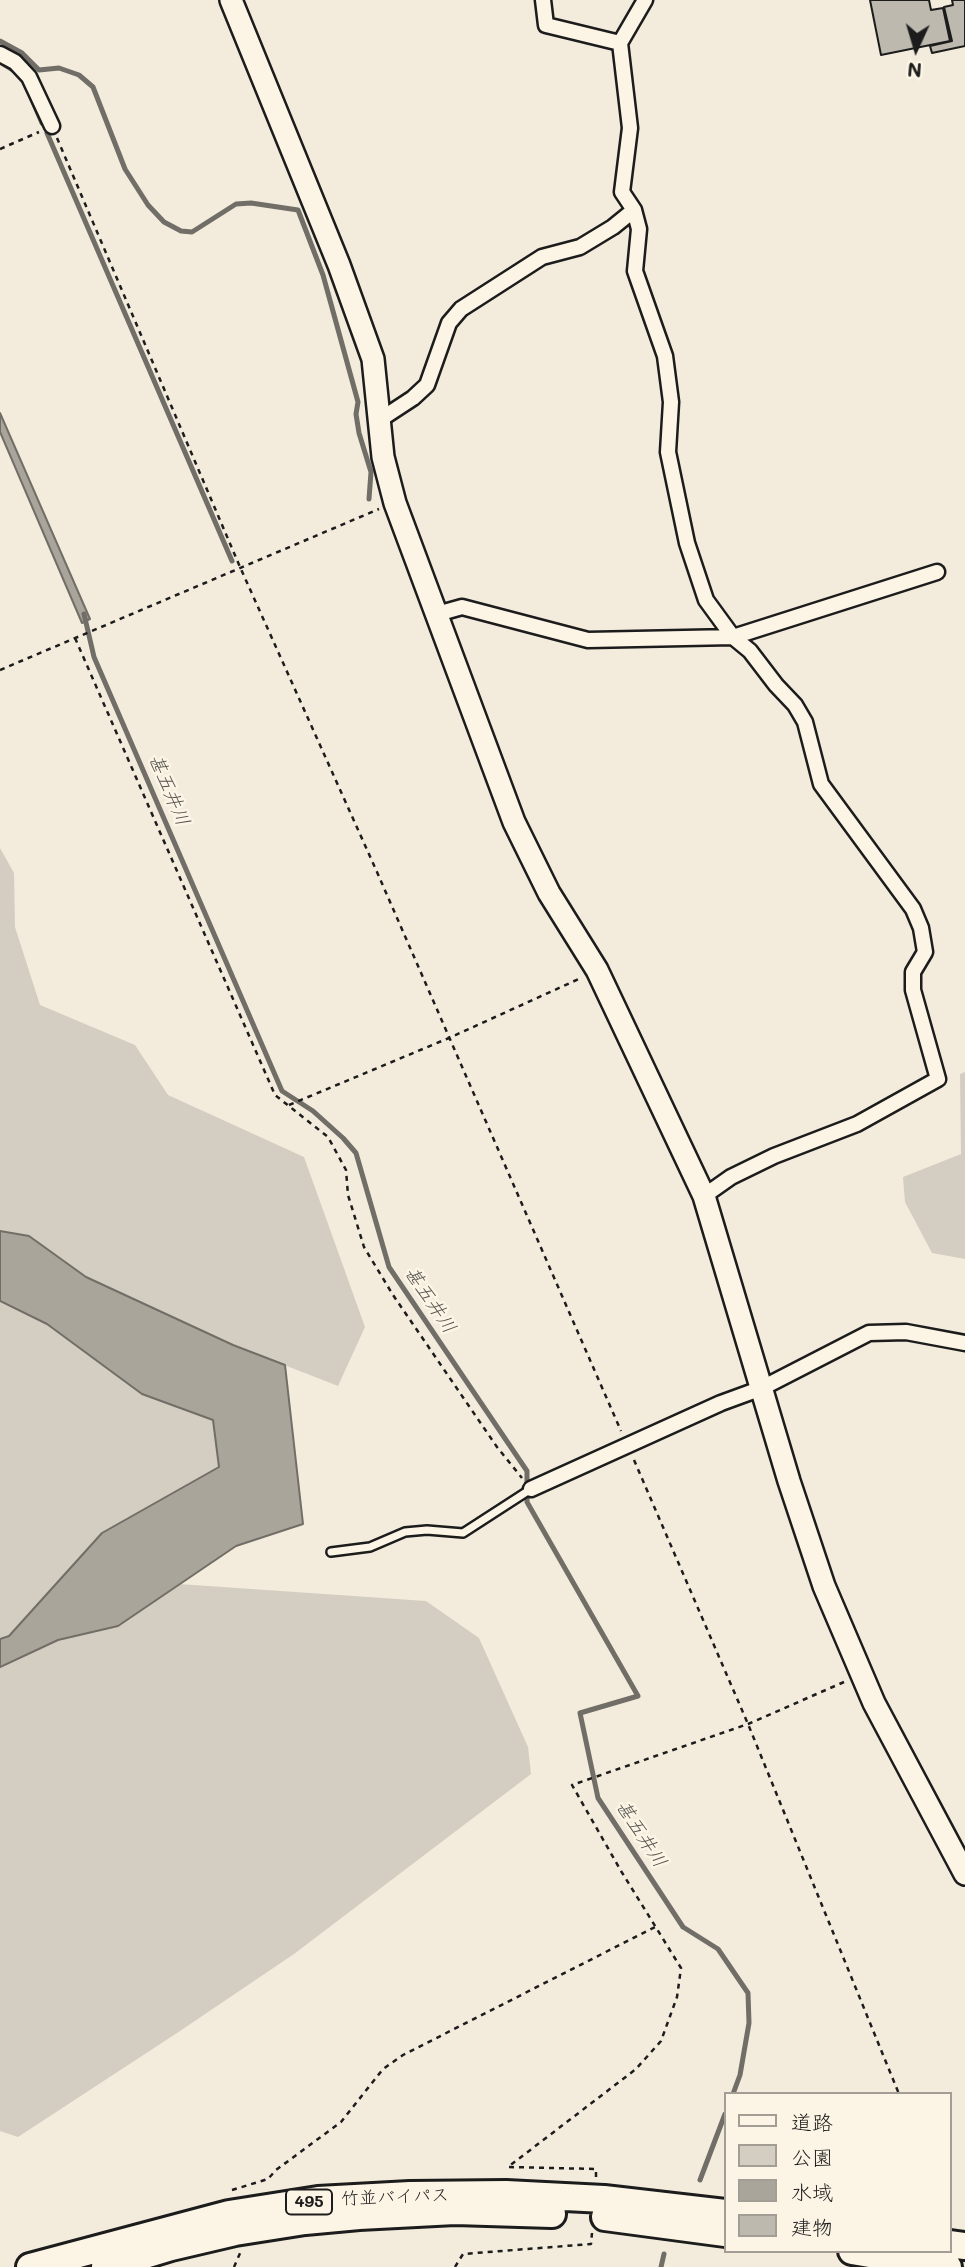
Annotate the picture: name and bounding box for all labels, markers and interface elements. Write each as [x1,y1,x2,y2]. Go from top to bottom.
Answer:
north arrow [881,14,951,84]
text: N [906,57,923,83]
water label: 甚五井川 [144,751,194,829]
water label: 甚五井川 [399,1262,461,1338]
water label: 甚五井川 [611,1796,671,1872]
legend [724,2092,951,2253]
text: 道路 [791,2108,833,2135]
text: 公園 [791,2143,833,2170]
text: 水域 [791,2178,833,2205]
street label: 竹並バイパス [341,2184,449,2210]
road number: 495 [286,2190,332,2214]
text: 建物 [791,2213,833,2240]

